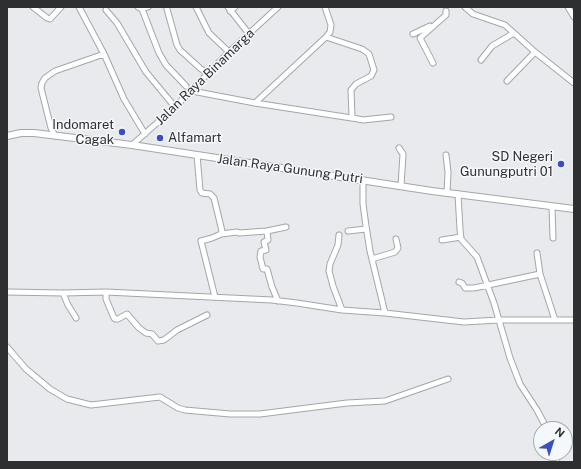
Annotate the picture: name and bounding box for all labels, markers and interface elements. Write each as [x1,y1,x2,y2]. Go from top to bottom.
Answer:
street label: Jalan Raya Binamarga [152,26,258,128]
place label: Indomaret Cagak [52,117,114,148]
marker: Indomaret Cagak [117,127,127,137]
place label: Alfamart [168,130,222,146]
marker: Alfamart [155,133,165,143]
place label: SD Negeri Gunungputri 01 [460,149,553,180]
street label: Jalan Raya Gunung Putri [216,151,364,187]
marker: SD Negeri Gunungputri 01 [556,159,566,169]
north arrow [533,421,573,461]
text: N [553,425,567,440]

